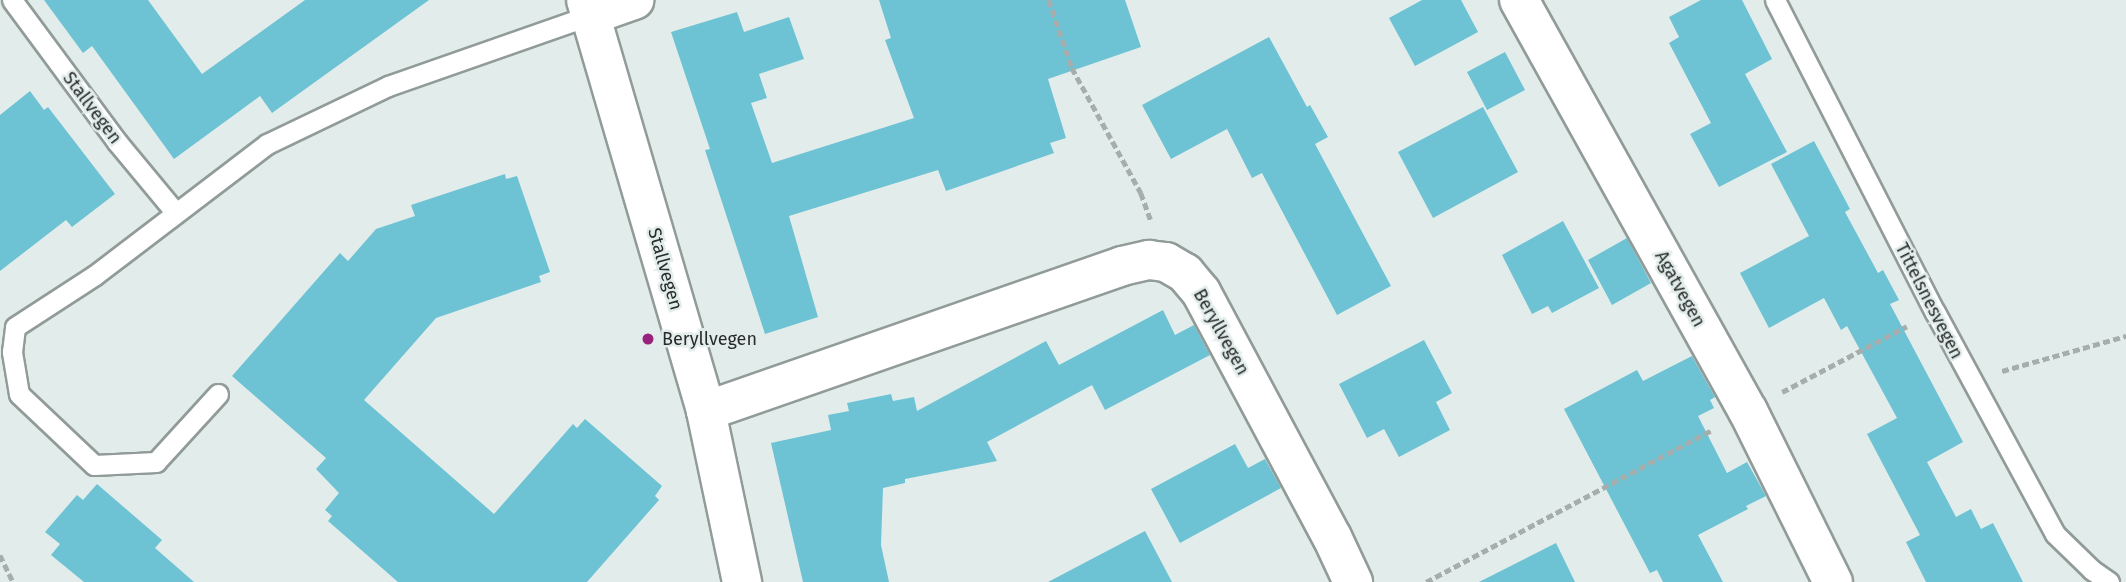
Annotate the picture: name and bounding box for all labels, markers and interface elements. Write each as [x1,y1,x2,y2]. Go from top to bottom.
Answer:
street label: Stallvegen [58,68,126,148]
street label: Stallvegen [643,226,687,312]
street label: Tittelsnesvegen [1891,239,1967,363]
street label: Agatvegen [1650,247,1710,331]
street label: Beryllvegen [1189,285,1253,379]
place label: Beryllvegen [662,328,757,350]
marker: Beryllvegen [640,331,656,347]

